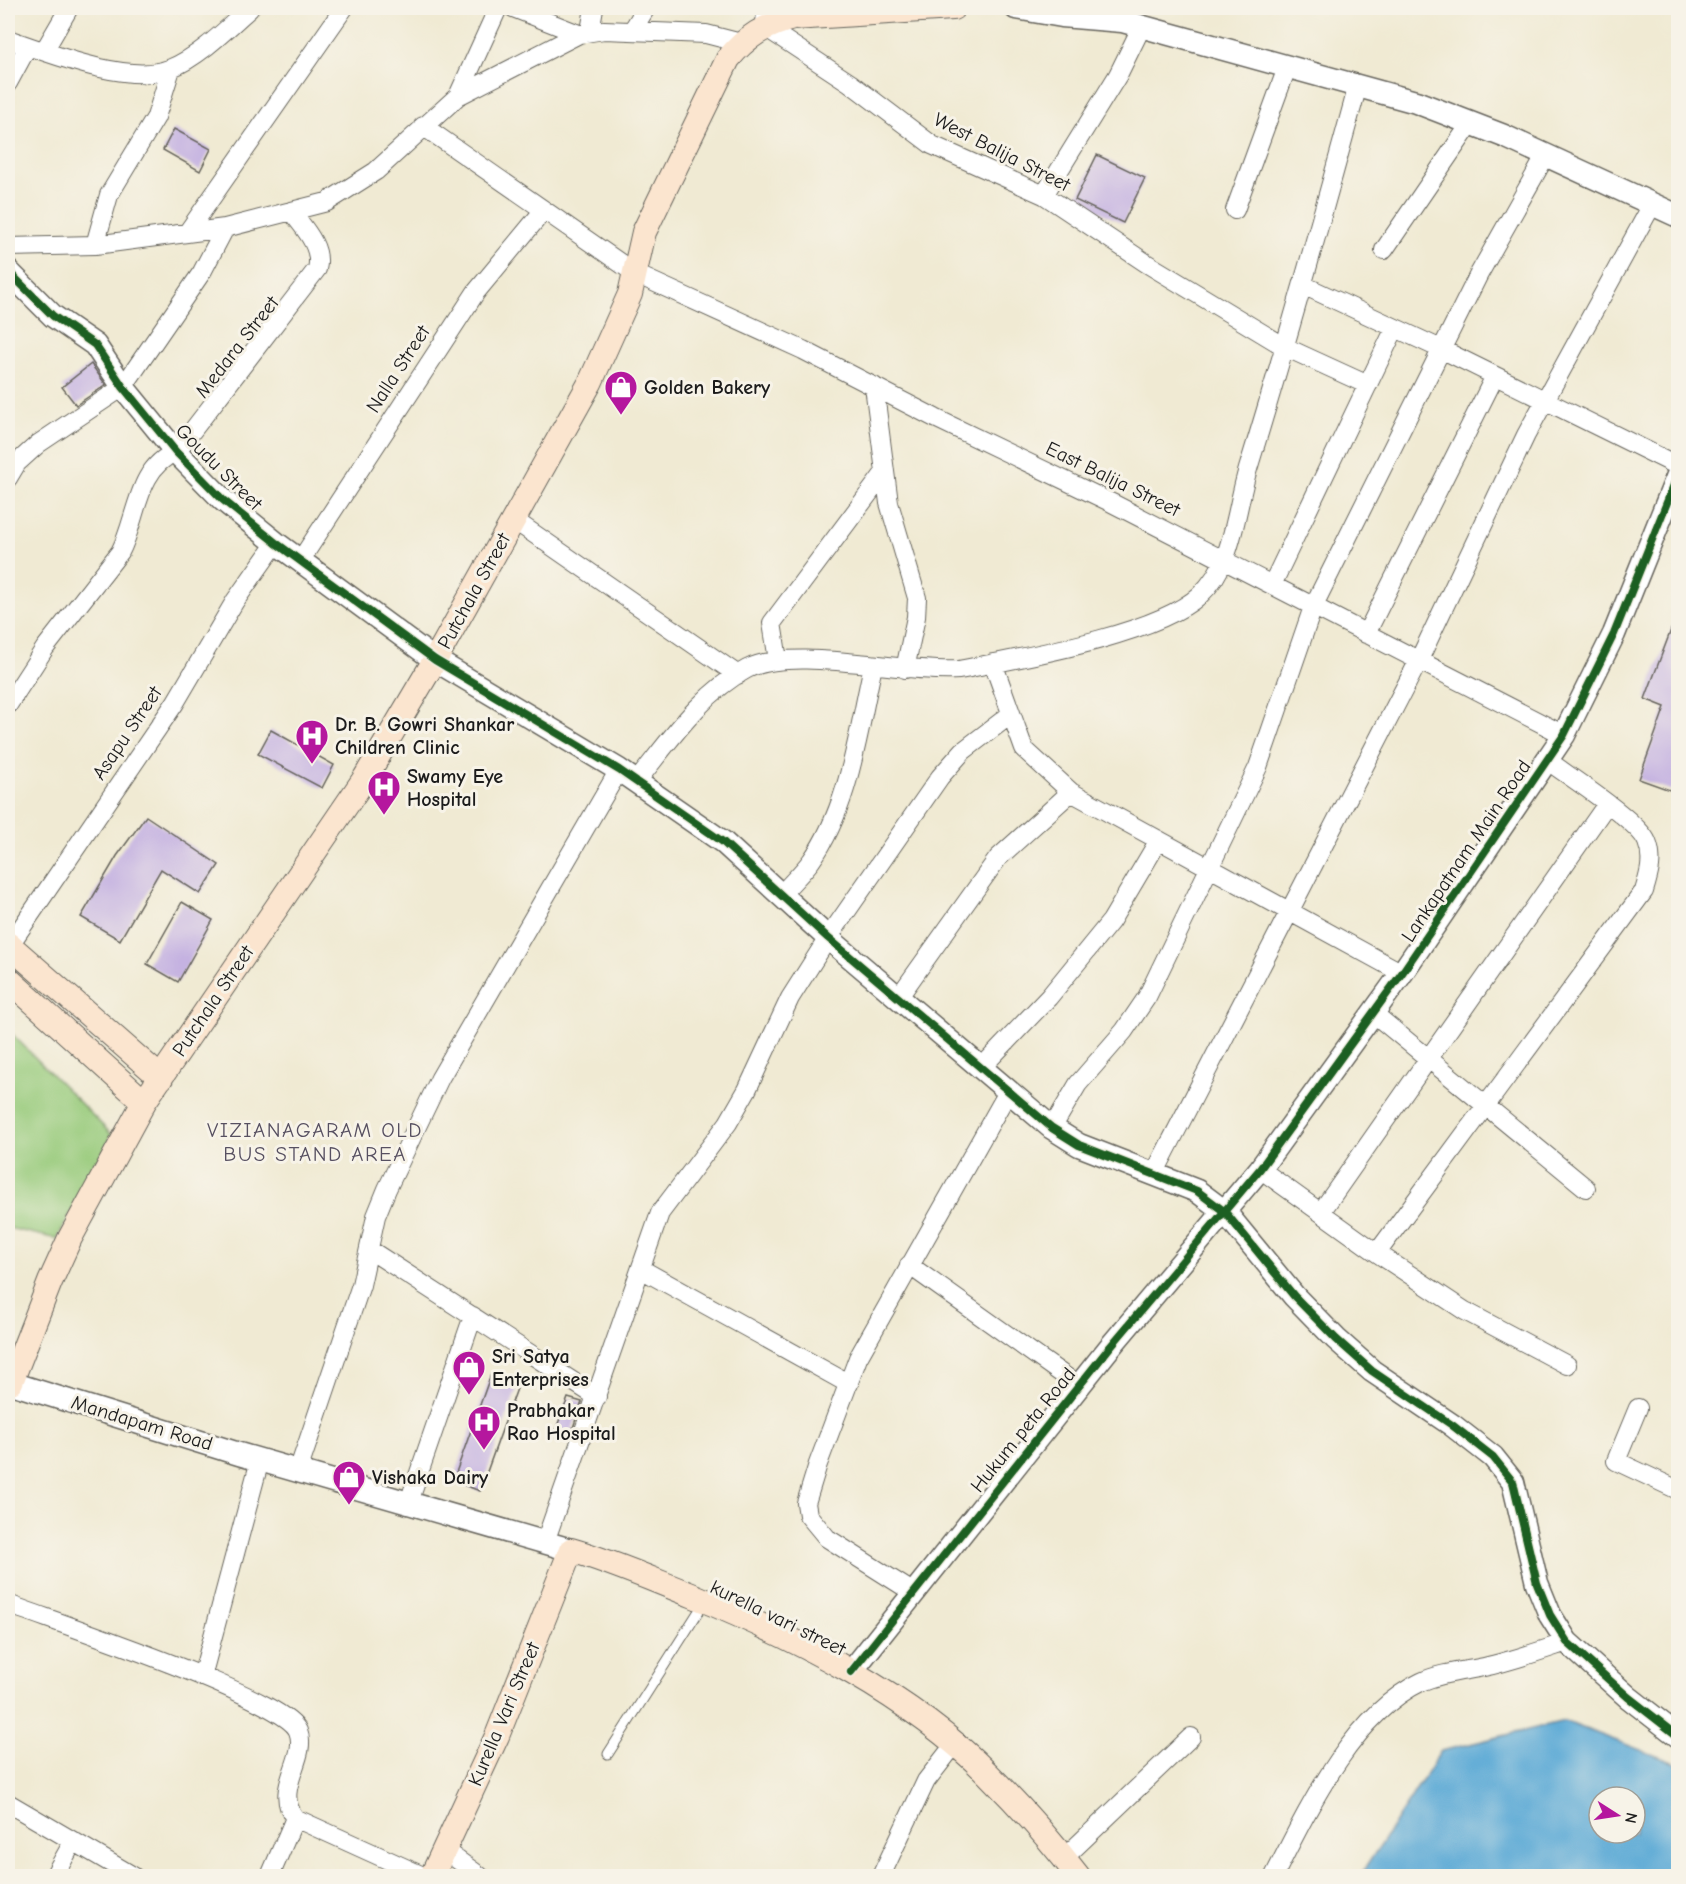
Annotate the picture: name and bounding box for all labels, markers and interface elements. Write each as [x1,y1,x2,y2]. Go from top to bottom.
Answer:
street label: West Balija Street [930,108,1075,197]
street label: Medara Street [190,291,285,402]
street label: Nalla Street [361,320,435,417]
shop icon: Golden Bakery [603,369,639,416]
place label: Golden Bakery [644,376,771,399]
street label: Goudu Street [171,419,268,516]
street label: East Balija Street [1042,437,1185,522]
street label: Putchala Street [433,528,516,653]
street label: Asapu Street [87,681,167,784]
place label: Dr. B. Gowri Shankar Children Clinic [335,713,514,759]
hospital icon: Dr. B. Gowri Shankar Children Clinic [294,718,330,765]
street label: Lankapatnam Main Road [1397,756,1535,946]
place label: Swamy Eye Hospital [407,765,503,811]
hospital icon: Swamy Eye Hospital [366,769,402,816]
street label: Putchala Street [167,940,259,1061]
district label: VIZIANAGARAM OLD BUS STAND AREA [207,1118,423,1166]
place label: Sri Satya Enterprises [492,1345,589,1391]
shop icon: Sri Satya Enterprises [451,1349,487,1396]
street label: Hukum peta Road [966,1363,1080,1497]
street label: Mandapam Road [69,1391,215,1455]
place label: Prabhakar Rao Hospital [507,1399,616,1445]
hospital icon: Prabhakar Rao Hospital [466,1404,502,1451]
shop icon: Vishaka Dairy [331,1459,367,1506]
place label: Vishaka Dairy [372,1466,489,1489]
street label: kurella vari street [706,1575,851,1661]
street label: Kurella Vari Street [463,1637,545,1789]
north arrow [1587,1785,1647,1845]
text: N [1621,1811,1641,1825]

